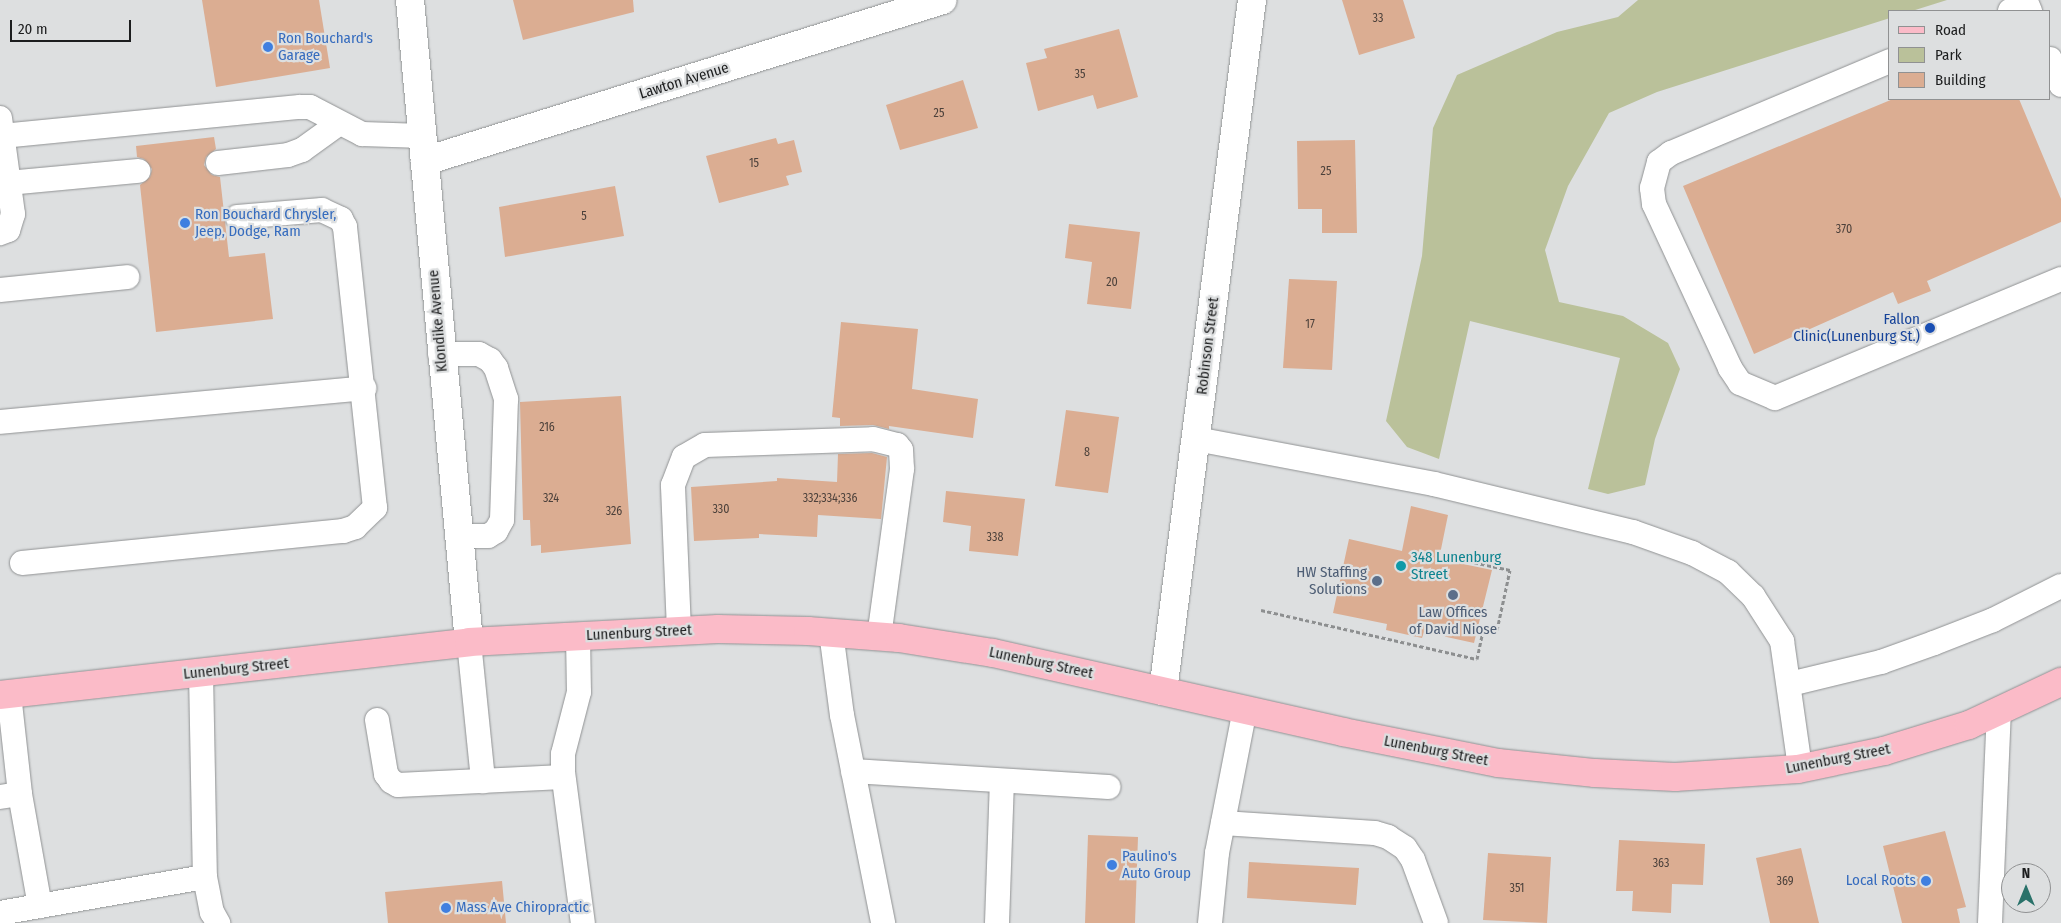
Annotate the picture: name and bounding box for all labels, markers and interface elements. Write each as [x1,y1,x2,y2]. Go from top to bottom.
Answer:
scale bar [12,10,134,42]
legend [1888,10,2051,100]
house number: 33 [1373,12,1383,26]
text: 20 m [18,20,48,38]
text: Road [1935,21,1966,39]
place label: Ron Bouchard's Garage [278,29,373,64]
marker: Ron Bouchard's Garage [262,41,274,53]
text: Park [1935,46,1962,64]
street label: Lawton Avenue [637,59,731,103]
house number: 35 [1075,68,1085,82]
text: Building [1935,71,1986,89]
house number: 25 [934,107,944,121]
house number: 15 [749,157,759,171]
house number: 25 [1321,165,1331,179]
place label: Ron Bouchard Chrysler, Jeep, Dodge, Ram [195,205,336,240]
house number: 5 [581,210,587,224]
marker: Ron Bouchard Chrysler, Jeep, Dodge, Ram [179,217,191,229]
house number: 370 [1836,223,1852,237]
street label: Klondike Avenue [425,269,451,373]
house number: 20 [1106,276,1118,290]
street label: Robinson Street [1193,296,1223,396]
place label: Fallon Clinic(Lunenburg St.) [1793,310,1920,345]
house number: 17 [1305,318,1315,332]
marker: Fallon Clinic(Lunenburg St.) [1924,322,1936,334]
house number: 216 [539,421,555,435]
house number: 8 [1084,446,1090,460]
house number: 324 [543,492,559,506]
house number: 332;334;336 [803,492,857,506]
house number: 330 [712,503,730,517]
house number: 326 [606,505,622,519]
house number: 338 [987,531,1003,545]
place label: 348 Lunenburg Street [1411,548,1501,583]
marker: 348 Lunenburg Street [1395,560,1407,572]
place label: HW Staffing Solutions [1296,563,1367,598]
marker: HW Staffing Solutions [1371,575,1383,587]
marker: Law Offices of David Niose [1447,589,1459,601]
place label: Law Offices of David Niose [1409,603,1497,638]
street label: Lunenburg Street [586,621,692,645]
street label: Lunenburg Street [987,643,1095,683]
street label: Lunenburg Street [182,655,290,683]
street label: Lunenburg Street [1382,732,1490,770]
street label: Lunenburg Street [1784,740,1892,778]
place label: Paulino's Auto Group [1122,847,1191,882]
house number: 363 [1653,857,1669,871]
marker: Paulino's Auto Group [1106,859,1118,871]
north arrow [2001,863,2051,913]
text: N [2022,865,2030,882]
place label: Local Roots [1846,872,1916,890]
house number: 369 [1776,875,1794,889]
marker: Local Roots [1920,875,1932,887]
house number: 351 [1509,882,1525,896]
place label: Mass Ave Chiropractic [456,899,589,917]
marker: Mass Ave Chiropractic [440,902,452,914]

